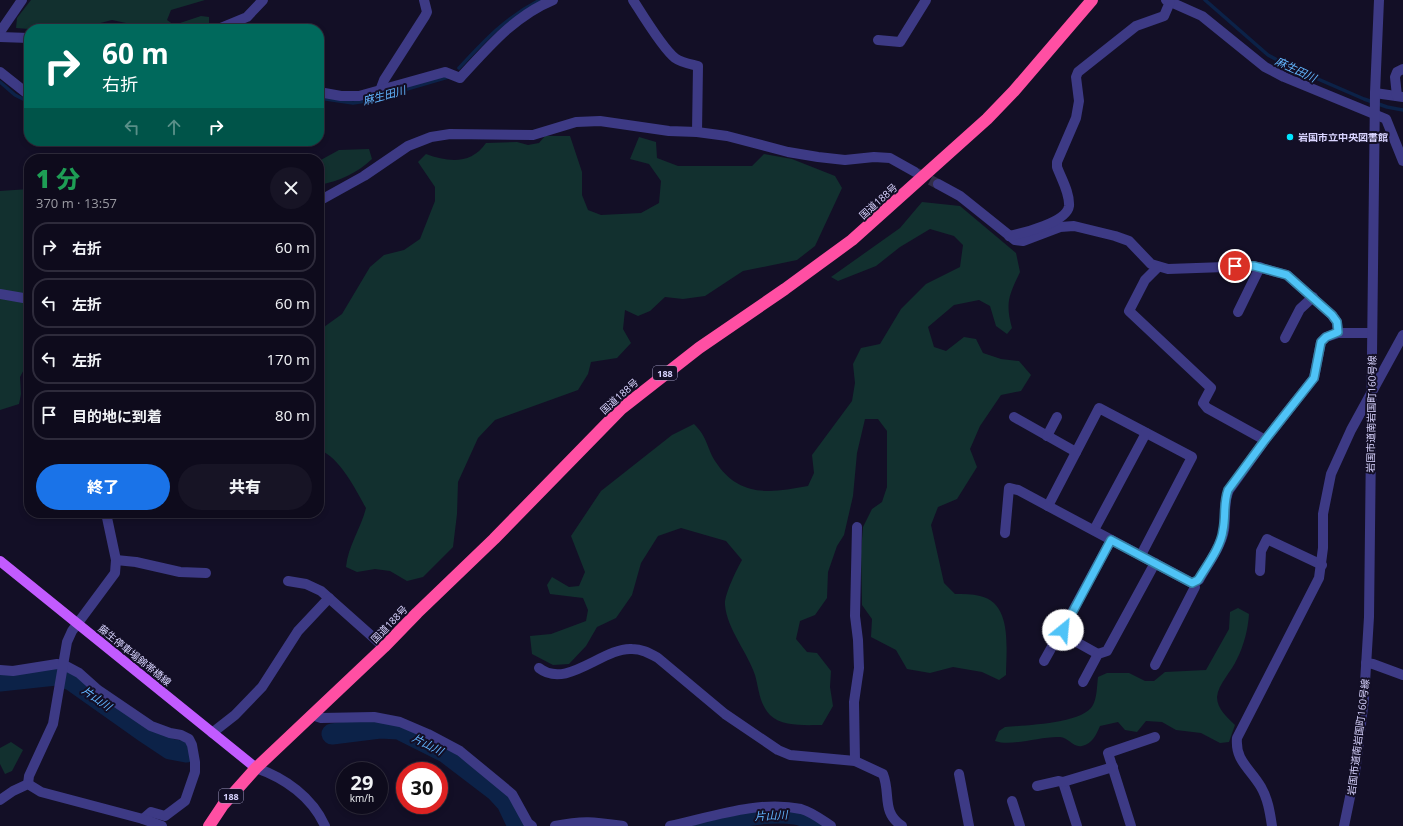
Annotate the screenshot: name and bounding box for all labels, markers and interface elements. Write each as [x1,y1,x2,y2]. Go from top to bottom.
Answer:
text: 60 m [102,34,169,72]
icon: right [36,40,88,92]
water label: 麻生田川 [1273,53,1320,86]
text: 右折 [102,72,138,96]
water label: 麻生田川 [361,82,408,108]
icon: left [121,116,143,138]
icon: ahead [163,116,185,138]
icon: right [205,116,227,138]
place label: 岩国市立中央図書館 [1298,130,1388,144]
marker: 岩国市立中央図書館 [1285,132,1295,142]
text: 1 分 [36,162,80,195]
button: close [270,167,312,209]
street label: 国道188号 [856,180,900,222]
text: 370 m · 13:57 [36,194,117,212]
icon: right [38,236,60,258]
text: 60 m [275,237,310,257]
text: 右折 [72,238,102,258]
pin [1218,249,1252,283]
icon: arrive [1224,255,1246,277]
icon: left [38,292,60,314]
text: 60 m [275,293,310,313]
text: 左折 [72,294,102,314]
icon: left [38,348,60,370]
text: 170 m [266,349,310,369]
text: 左折 [72,350,102,370]
street label: 岩国市道南岩国町160号線 [1363,355,1379,473]
road number: 188 [653,366,677,380]
street label: 国道188号 [597,375,641,417]
icon: arrive [38,404,60,426]
text: 80 m [275,405,310,425]
text: 目的地に到着 [72,406,162,426]
button: 終了 [36,464,170,510]
button: 共有 [178,464,312,510]
street label: 国道188号 [368,602,410,646]
position arrow [1042,609,1084,651]
street label: 藤生停車場錦帯橋線 [96,621,174,689]
street label: 岩国市道南岩国町160号線 [1344,678,1372,796]
water label: 片山川 [79,682,116,714]
water label: 片山川 [410,730,447,759]
speed limit sign: 30 [396,762,448,814]
text: 29 [351,769,373,796]
road number: 188 [219,789,243,803]
text: km/h [350,791,374,805]
water label: 片山川 [754,807,789,823]

